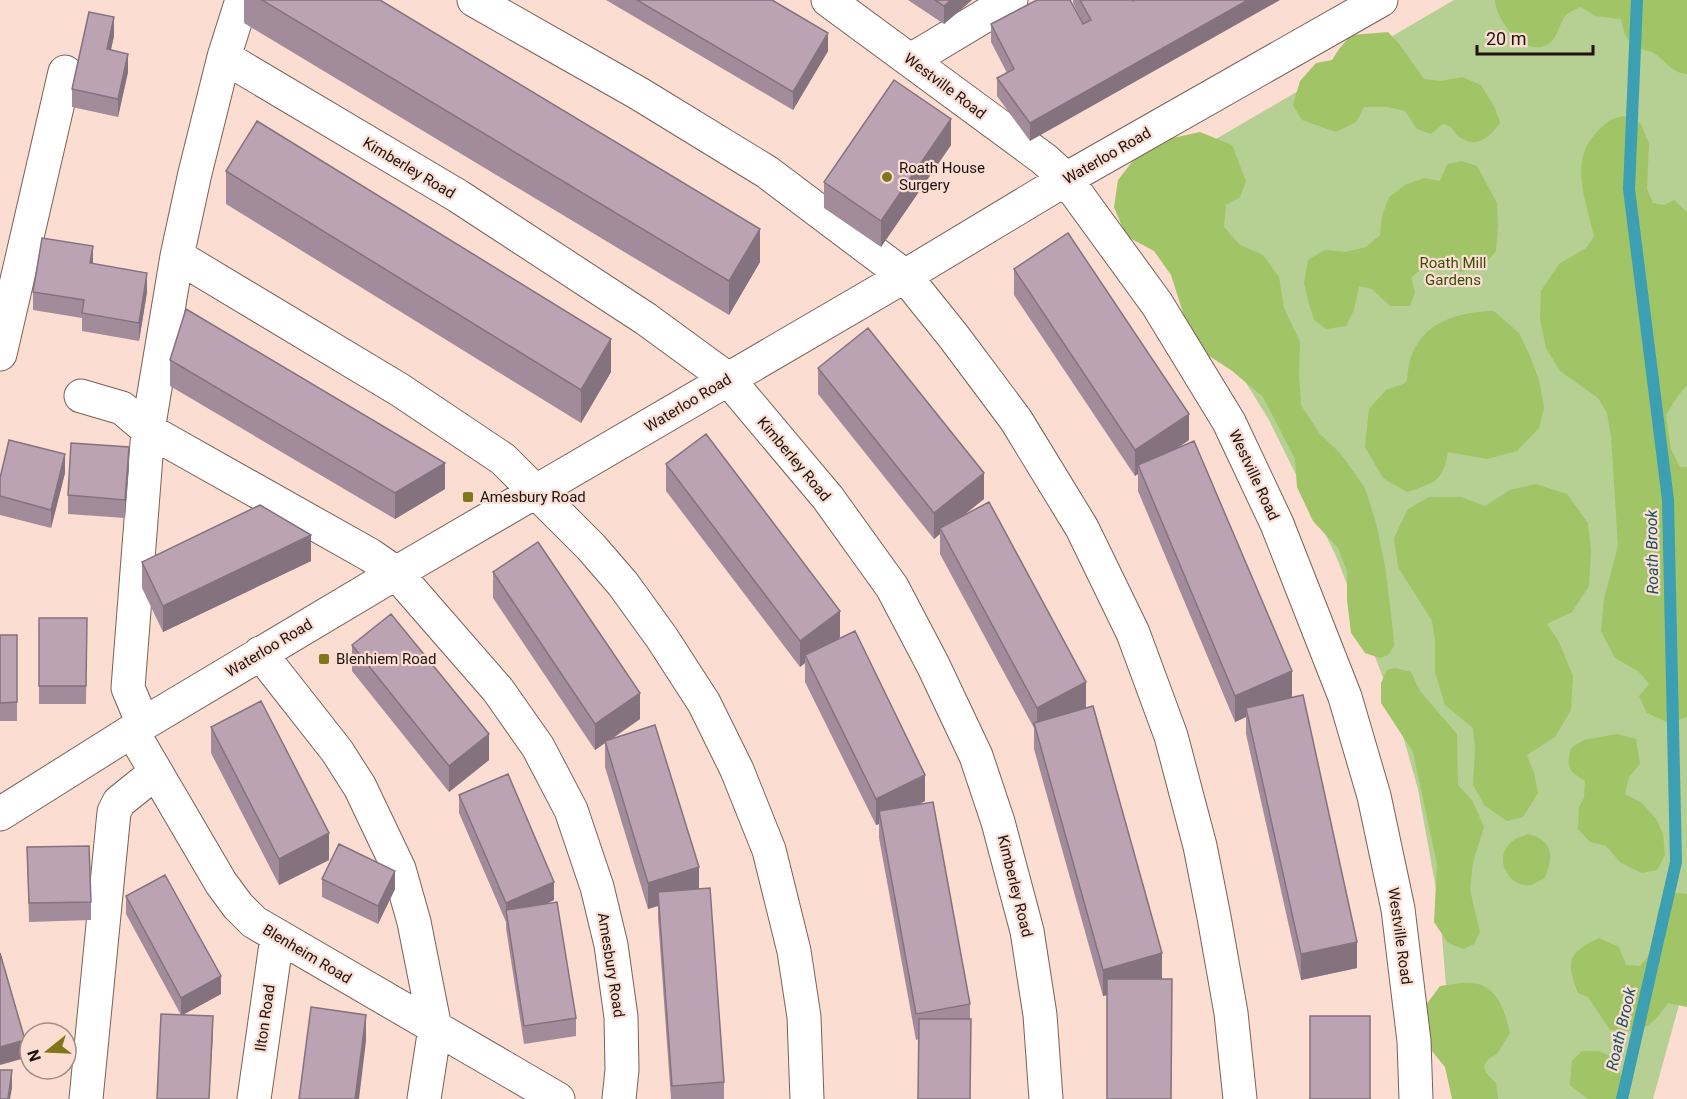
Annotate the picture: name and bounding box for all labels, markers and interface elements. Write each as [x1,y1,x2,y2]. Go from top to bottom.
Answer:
scale bar [1477,18,1592,56]
text: 20 m [1486,28,1526,49]
street label: Westville Road [900,49,990,123]
street label: Waterloo Road [1060,124,1154,188]
street label: Kimberley Road [360,133,458,203]
place label: Roath House Surgery [899,159,985,194]
marker: Roath House Surgery [880,170,894,184]
park label: Roath Mill Gardens [1420,254,1486,289]
street label: Waterloo Road [641,370,735,436]
street label: Kimberley Road [754,413,834,505]
street label: Westville Road [1225,427,1283,523]
place label: Amesbury Road [480,488,586,506]
marker: Amesbury Road [461,490,475,504]
water label: Roath Brook [1642,508,1662,595]
street label: Waterloo Road [222,615,316,681]
place label: Blenhiem Road [336,650,436,668]
marker: Blenhiem Road [317,652,331,666]
street label: Kimberley Road [994,833,1036,939]
street label: Westville Road [1384,886,1416,986]
street label: Amesbury Road [594,911,628,1019]
street label: Blenheim Road [259,920,355,988]
street label: Ilton Road [251,983,279,1053]
water label: Roath Brook [1602,984,1640,1072]
north arrow [18,1021,78,1081]
text: N [23,1047,45,1064]

